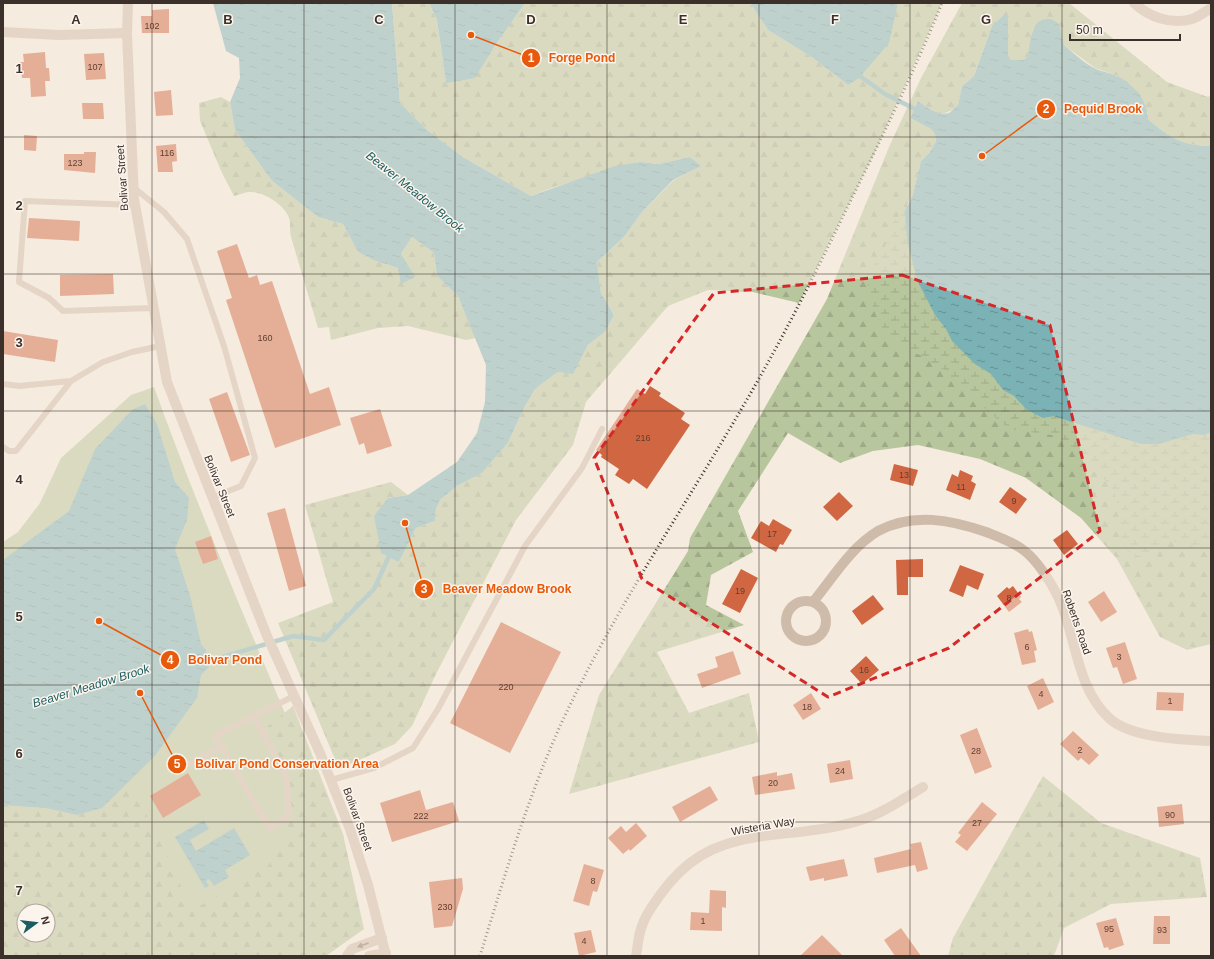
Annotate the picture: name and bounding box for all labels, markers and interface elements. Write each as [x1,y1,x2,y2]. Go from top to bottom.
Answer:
text: A [71,12,81,27]
text: B [223,12,233,27]
text: C [374,12,384,27]
text: D [526,12,536,27]
text: E [679,12,688,27]
text: F [831,12,839,27]
text: G [981,12,991,27]
scale bar [1070,16,1180,42]
house number: 102 [144,21,160,31]
text: 50 m [1076,23,1103,37]
callout: Forge Pond [521,46,623,70]
text: 1 [528,51,535,65]
text: Forge Pond [549,51,615,65]
text: 1 [15,61,23,76]
house number: 107 [87,62,103,72]
callout: Pequid Brook [1036,97,1150,121]
text: 2 [1043,102,1050,116]
text: Pequid Brook [1064,102,1142,116]
street label: Bolivar Street [114,145,130,211]
house number: 116 [160,148,174,158]
water label: Beaver Meadow Brook [363,148,467,236]
house number: 123 [67,158,83,168]
text: 2 [15,198,23,213]
house number: 160 [257,333,273,343]
text: 3 [15,335,23,350]
house number: 216 [635,433,651,443]
street label: Bolivar Street [202,453,238,519]
house number: 13 [899,470,909,480]
text: 4 [15,472,23,487]
house number: 11 [956,482,966,492]
house number: 9 [1011,496,1017,506]
house number: 17 [767,529,777,539]
callout: Beaver Meadow Brook [414,577,579,601]
text: 3 [421,582,428,596]
text: Beaver Meadow Brook [443,582,572,596]
house number: 19 [735,586,745,596]
street label: Roberts Road [1060,588,1094,656]
house number: 8 [1006,593,1012,603]
text: 5 [15,609,23,624]
house number: 6 [1024,642,1030,652]
callout: Bolivar Pond [160,648,270,672]
house number: 3 [1116,652,1122,662]
text: 4 [167,653,174,667]
text: Bolivar Pond [188,653,262,667]
water label: Beaver Meadow Brook [31,661,152,710]
house number: 16 [859,665,869,675]
house number: 220 [498,682,514,692]
house number: 4 [1038,689,1044,699]
house number: 1 [1167,696,1173,706]
house number: 18 [802,702,812,712]
house number: 2 [1077,745,1083,755]
text: 6 [15,746,23,761]
house number: 28 [971,746,981,756]
callout: Bolivar Pond Conservation Area [167,752,387,776]
text: 5 [174,757,181,771]
text: Bolivar Pond Conservation Area [195,757,379,771]
house number: 24 [835,766,845,776]
house number: 20 [768,778,778,788]
street label: Bolivar Street [341,786,375,852]
house number: 90 [1165,810,1175,820]
house number: 222 [413,811,429,821]
street label: Wisteria Way [730,814,796,837]
house number: 27 [972,818,982,828]
house number: 8 [590,876,596,886]
text: 7 [15,883,23,898]
house number: 230 [437,902,453,912]
north arrow [16,903,56,943]
text: N [39,915,52,926]
house number: 1 [700,916,706,926]
house number: 95 [1104,924,1114,934]
house number: 93 [1157,925,1167,935]
house number: 4 [581,936,587,946]
one-way arrow [357,943,369,949]

